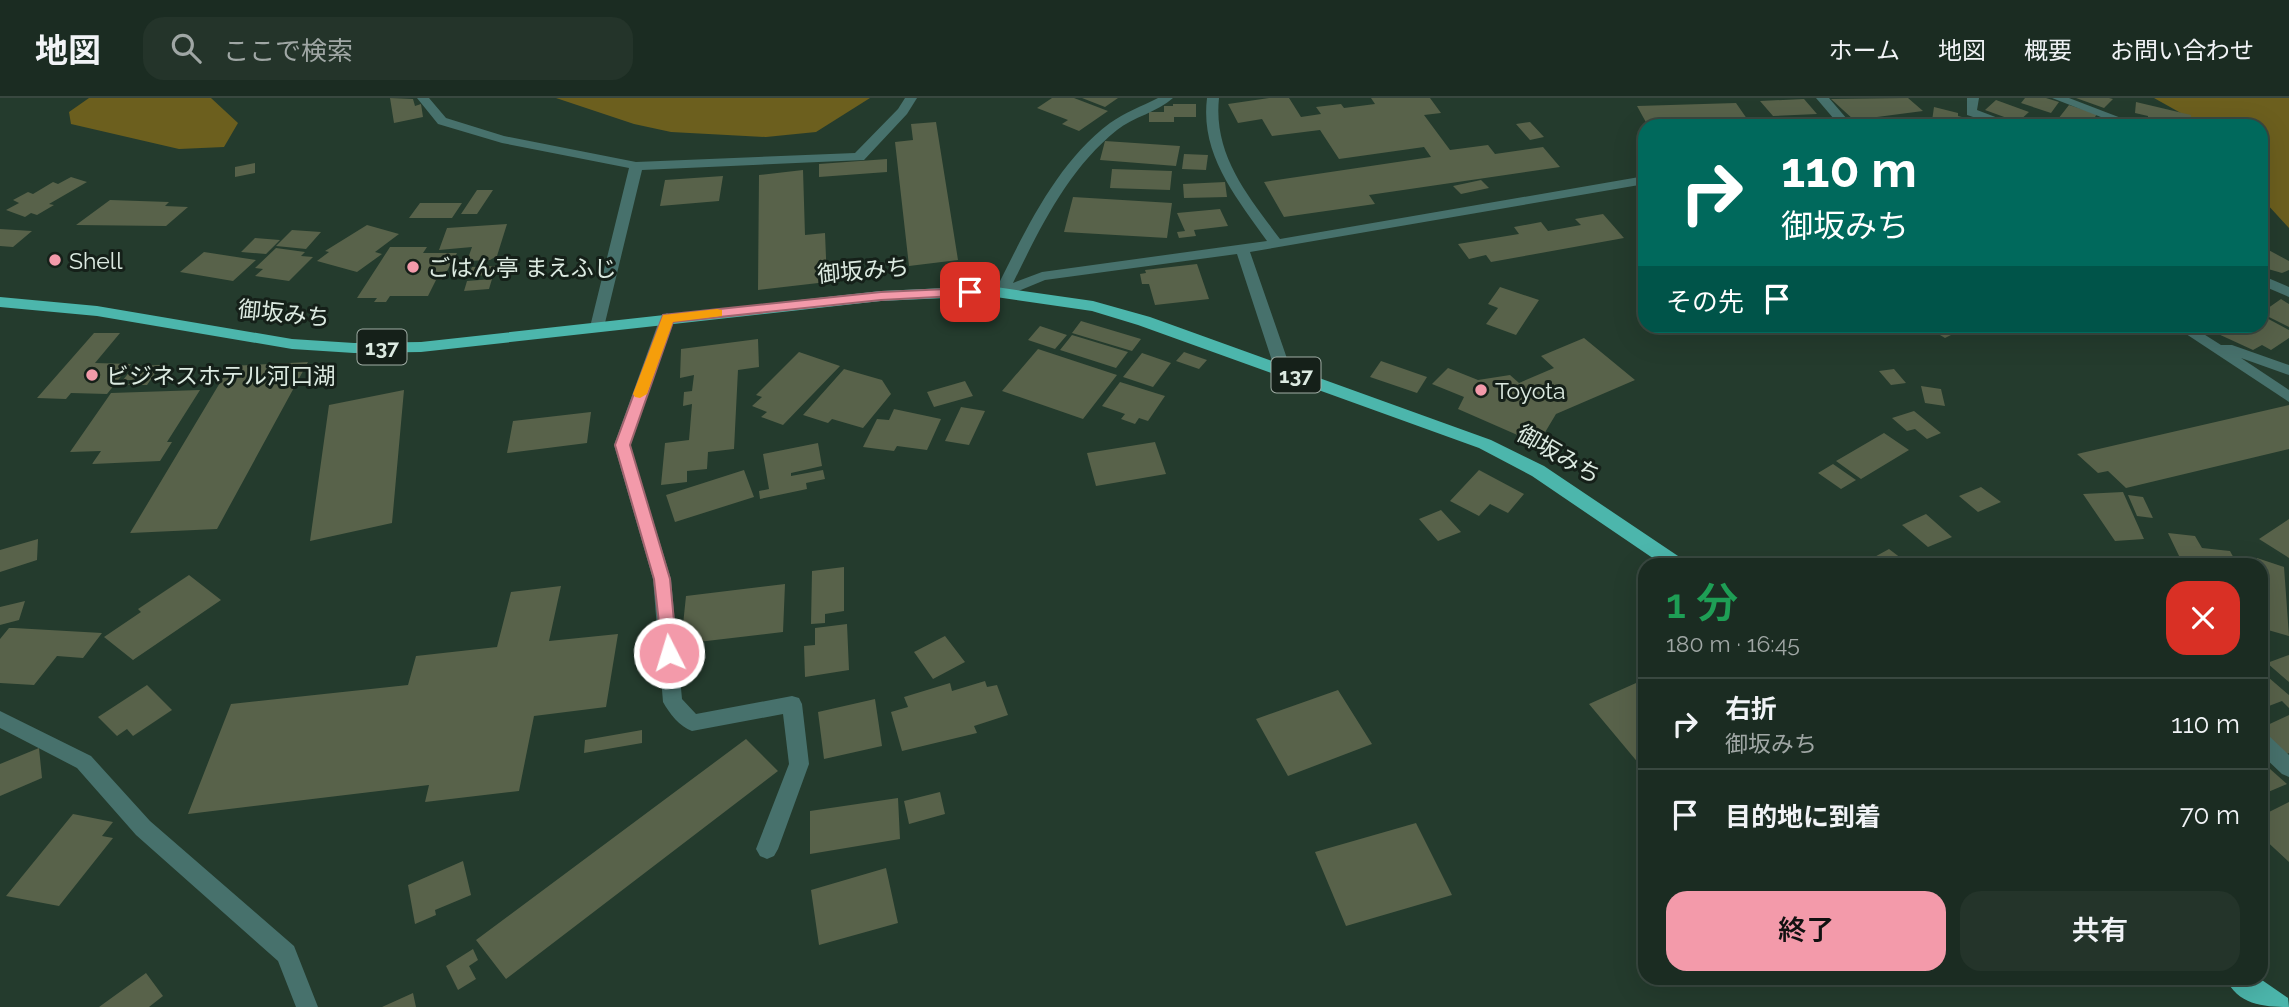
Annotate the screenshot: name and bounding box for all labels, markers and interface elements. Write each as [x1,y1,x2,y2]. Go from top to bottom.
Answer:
search box [143,17,633,80]
icon: search [167,29,205,67]
text: 地図 [35,31,101,70]
text: ここで検索 [223,36,353,66]
text: ホーム [1829,36,1900,65]
text: 地図 [1938,36,1986,65]
text: 概要 [2024,36,2072,65]
text: お問い合わせ [2110,36,2254,65]
text: 110 m [1781,141,1917,198]
icon: right [1666,147,1757,238]
text: 御坂みち [1781,207,1909,244]
place label: Shell [69,247,123,274]
marker: Shell [47,252,63,268]
street label: 御坂みち [816,253,910,287]
place label: ごはん亭 まえふじ [427,254,617,281]
marker: ごはん亭 まえふじ [405,259,421,275]
pin [940,262,1000,322]
icon: arrive [951,273,989,311]
icon: arrive [1758,280,1796,318]
text: その先 [1666,287,1744,317]
street label: 御坂みち [237,295,331,331]
road number: 137 [358,330,406,364]
road number: 137 [1272,358,1320,392]
place label: ビジネスホテル河口湖 [106,362,336,389]
marker: ビジネスホテル河口湖 [84,367,100,383]
place label: Toyota [1495,377,1566,404]
marker: Toyota [1473,382,1489,398]
street label: 御坂みち [1512,419,1606,489]
text: 1 分 [1666,579,1738,628]
button: close [2166,581,2240,655]
position arrow [632,616,706,690]
text: 180 m · 16:45 [1666,630,1800,657]
text: 右折 [1725,694,1777,724]
icon: right [1666,705,1704,743]
text: 110 m [2171,709,2240,739]
text: 御坂みち [1725,730,1817,757]
icon: arrive [1666,796,1704,834]
text: 70 m [2180,800,2240,830]
text: 目的地に到着 [1725,802,1881,832]
button: 終了 [1666,891,1946,971]
button: 共有 [1960,891,2240,971]

